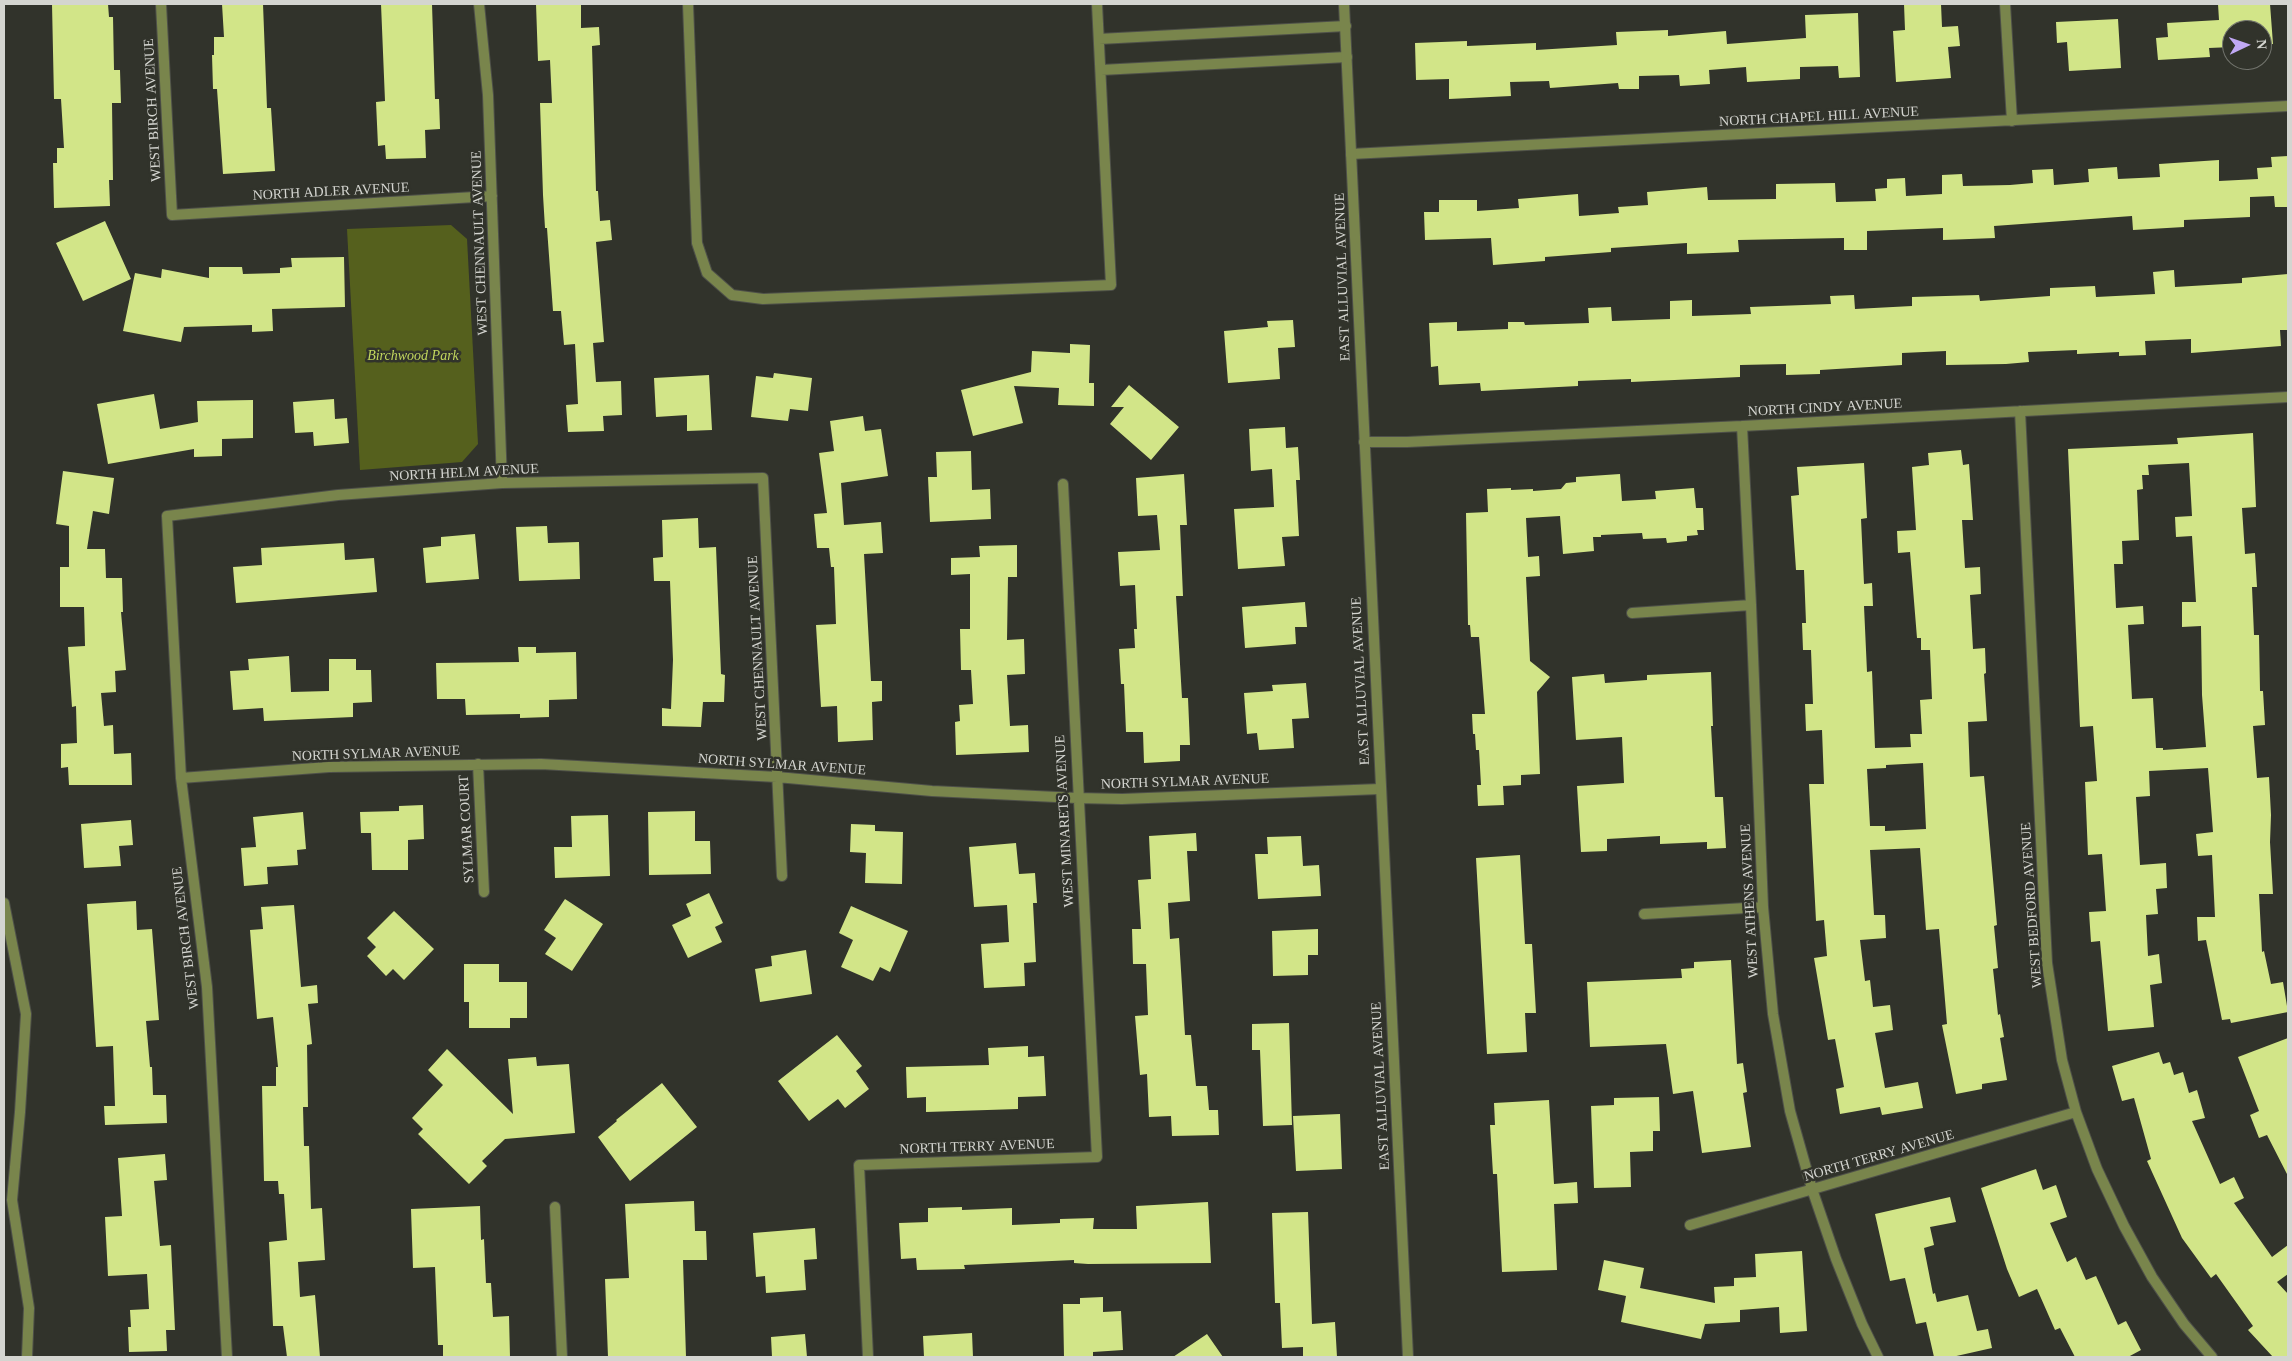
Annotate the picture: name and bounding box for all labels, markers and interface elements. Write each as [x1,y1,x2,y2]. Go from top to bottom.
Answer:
north arrow [2222,20,2272,70]
street label: WEST BIRCH AVENUE [141,38,165,182]
text: N [2254,39,2269,50]
street label: NORTH CHAPEL HILL AVENUE [1719,103,1919,131]
street label: WEST CHENNAULT AVENUE [468,150,492,336]
street label: NORTH ADLER AVENUE [252,180,410,204]
street label: EAST ALLUVIAL AVENUE [1332,193,1354,361]
park label: Birchwood Park [367,348,459,364]
street label: NORTH CINDY AVENUE [1747,396,1903,420]
street label: NORTH HELM AVENUE [389,461,539,485]
street label: WEST CHENNAULT AVENUE [745,555,771,741]
street label: EAST ALLUVIAL AVENUE [1348,596,1374,766]
street label: WEST MINARETS AVENUE [1052,734,1078,908]
street label: NORTH SYLMAR AVENUE [292,743,460,765]
street label: NORTH SYLMAR AVENUE [697,751,867,779]
street label: NORTH SYLMAR AVENUE [1101,771,1269,793]
street label: SYLMAR COURT [456,774,478,884]
street label: WEST BEDFORD AVENUE [2018,822,2046,988]
street label: WEST ATHENS AVENUE [1738,823,1762,979]
street label: WEST BIRCH AVENUE [169,866,203,1010]
street label: EAST ALLUVIAL AVENUE [1368,1001,1394,1171]
street label: NORTH TERRY AVENUE [1802,1127,1956,1185]
street label: NORTH TERRY AVENUE [899,1136,1055,1158]

